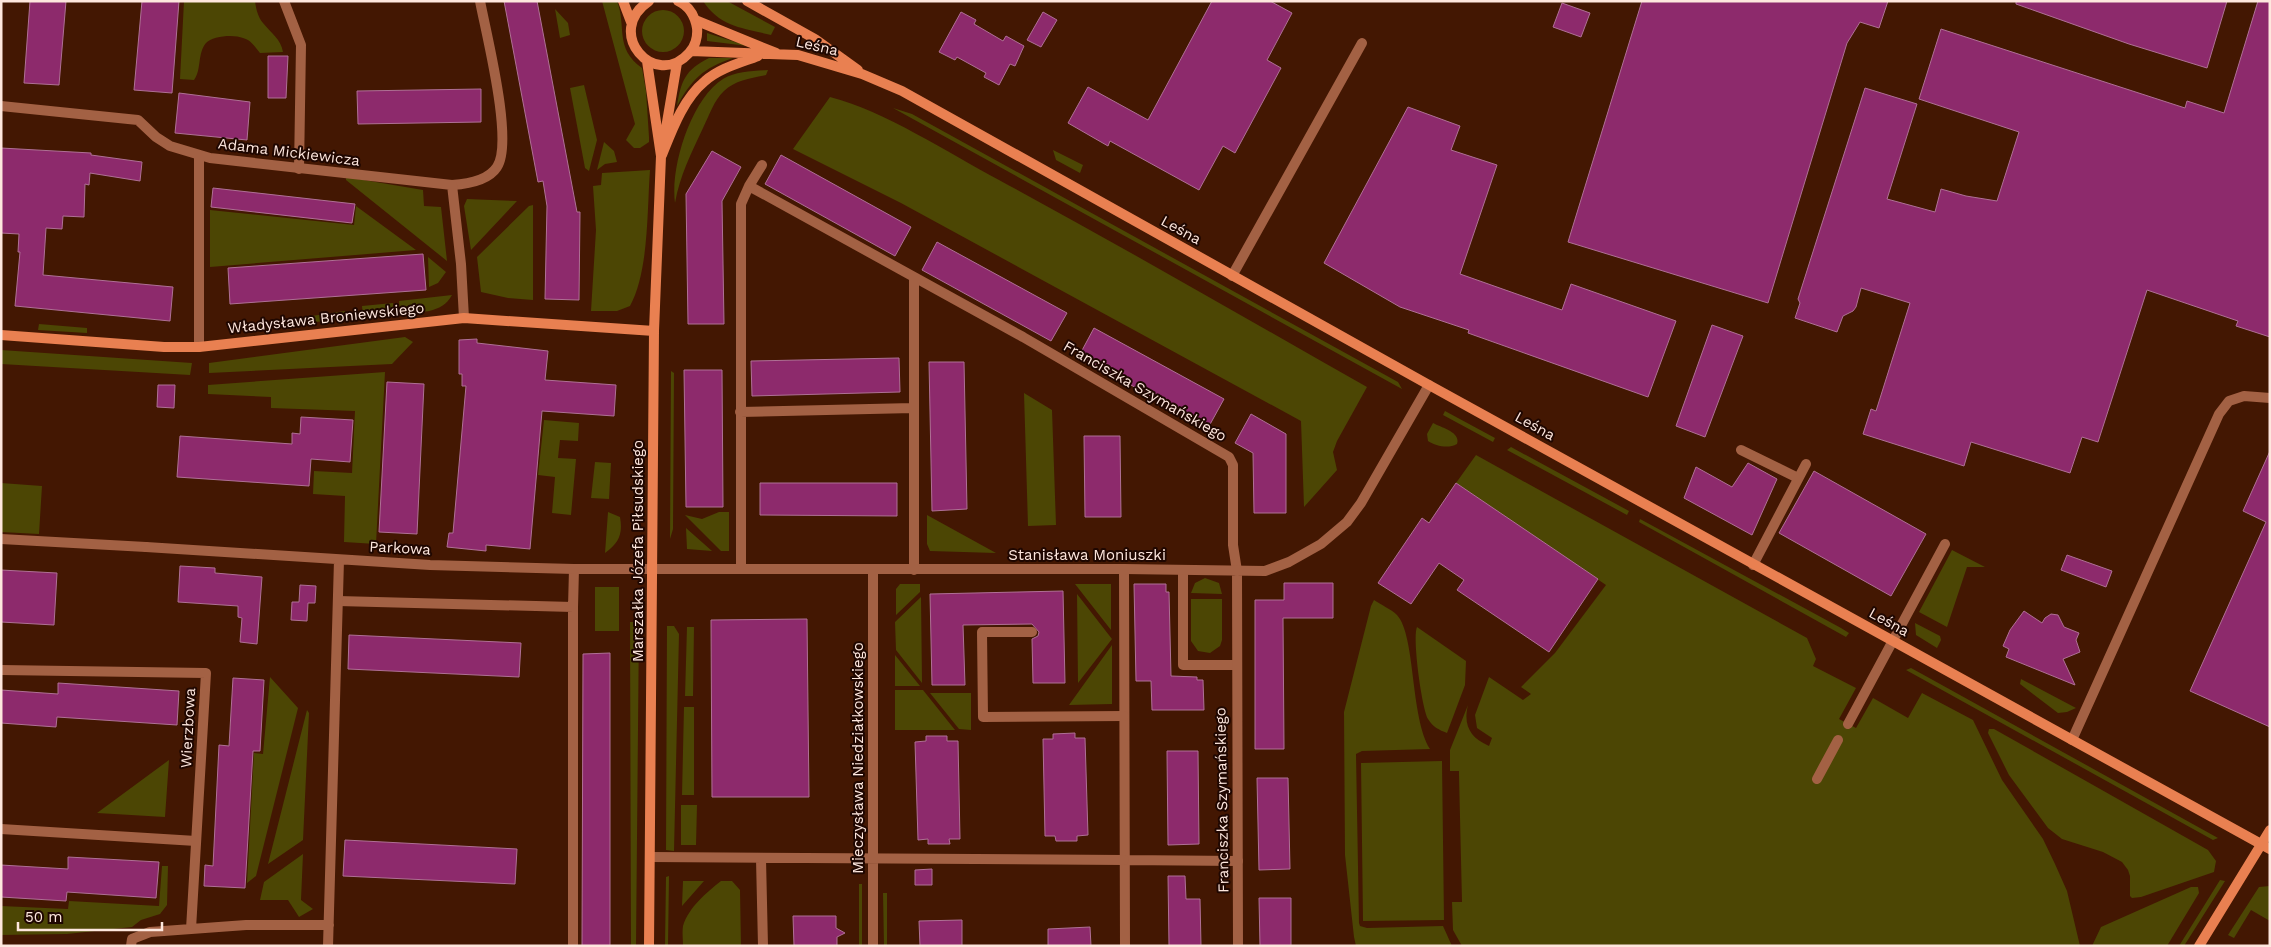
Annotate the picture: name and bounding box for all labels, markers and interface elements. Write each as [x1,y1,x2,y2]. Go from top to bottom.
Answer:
street label: Leśna [794,32,841,60]
street label: Adama Mickiewicza [217,134,361,170]
street label: Leśna [1158,212,1205,249]
street label: Władysława Broniewskiego [227,299,425,337]
street label: Franciszka Szymańskiego [1060,337,1230,445]
street label: Leśna [1512,408,1559,445]
street label: Marszałka Józefa Piłsudskiego [629,440,647,662]
street label: Parkowa [369,537,432,559]
street label: Stanisława Moniuszki [1008,546,1166,564]
street label: Leśna [1866,604,1913,641]
street label: Mieczysława Niedziałkowskiego [849,642,867,874]
street label: Wierzbowa [177,687,199,769]
street label: Franciszka Szymańskiego [1211,707,1233,893]
scale bar [18,900,161,932]
text: 50 m [25,908,62,926]

